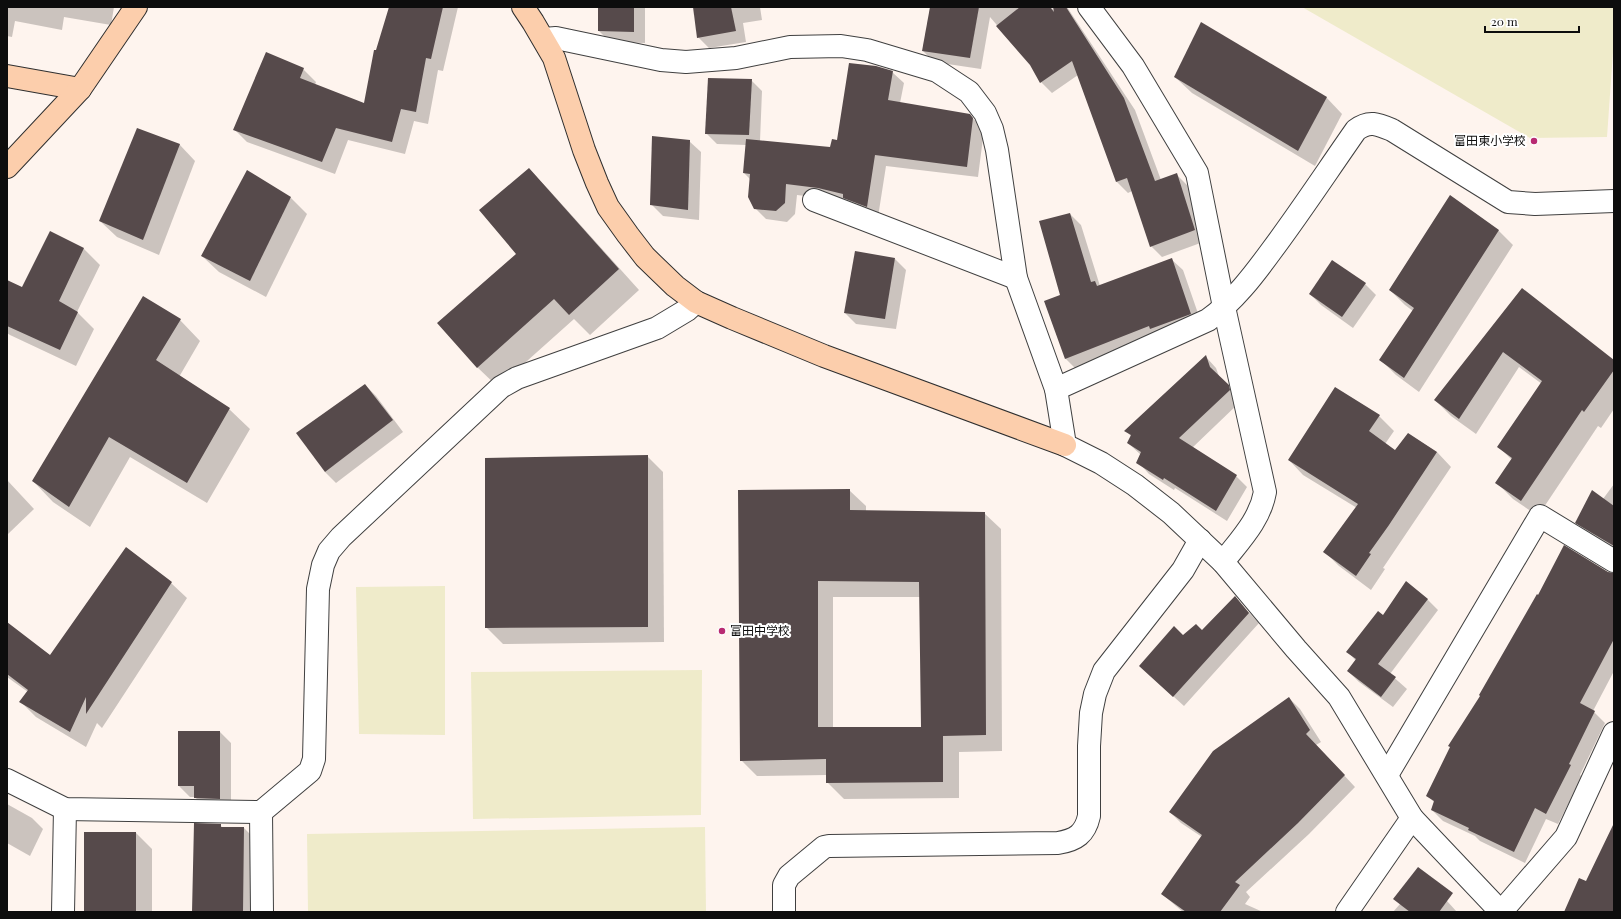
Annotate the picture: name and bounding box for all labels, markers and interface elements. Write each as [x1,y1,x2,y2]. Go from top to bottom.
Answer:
scale bar [1485,8,1579,34]
text: 20 m [1491,13,1518,29]
place label: 富田東小学校 [1454,132,1526,148]
marker: 富田東小学校 [1529,136,1539,146]
place label: 富田中学校 [730,622,790,638]
marker: 富田中学校 [717,626,727,636]

